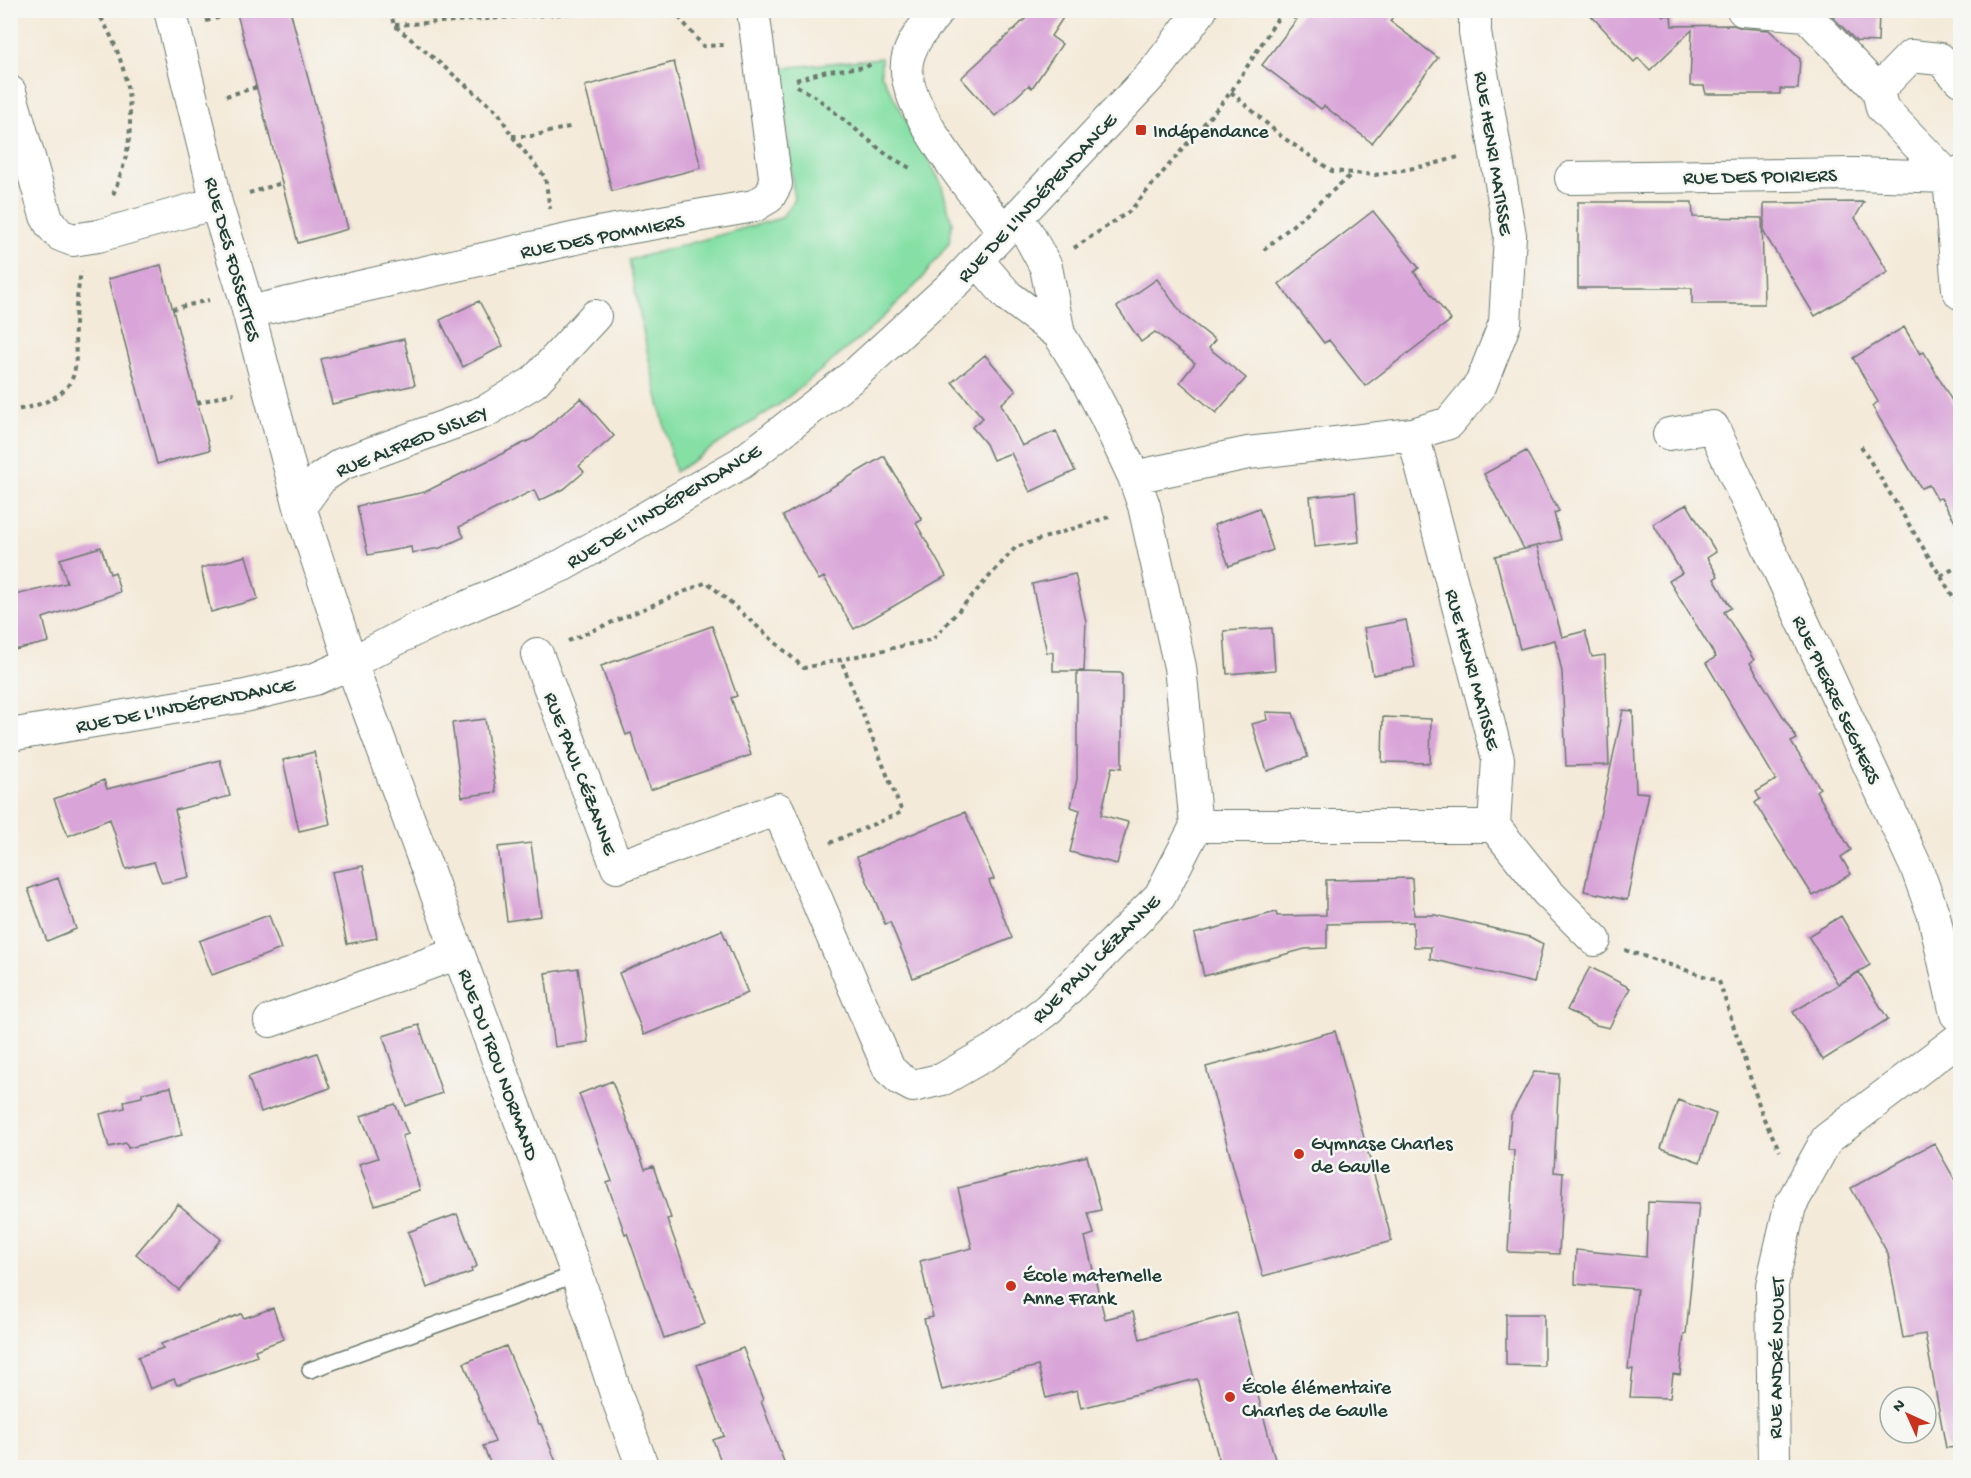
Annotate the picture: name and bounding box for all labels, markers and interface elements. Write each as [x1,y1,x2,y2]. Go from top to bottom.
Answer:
street label: RUE HENRI MATISSE [1467,70,1516,239]
street label: RUE DE L'INDÉPENDANCE [953,108,1124,289]
place label: Indépendance [1153,122,1269,145]
marker: Indépendance [1134,123,1148,137]
street label: RUE DES POIRIERS [1683,166,1838,191]
street label: RUE DES FOSSETTES [198,175,264,345]
street label: RUE DES POMMIERS [519,211,687,266]
street label: RUE ALFRED SISLEY [333,402,492,484]
street label: RUE DE L'INDÉPENDANCE [563,439,768,575]
street label: RUE HENRI MATISSE [1438,587,1504,754]
street label: RUE PIERRE SEGHERS [1786,612,1884,789]
street label: RUE DE L'INDÉPENDANCE [74,674,299,740]
street label: RUE PAUL CÉZANNE [537,689,622,860]
street label: RUE PAUL CÉZANNE [1028,890,1168,1030]
street label: RUE DU TROU NORMAND [451,966,542,1165]
place label: Gymnase Charles de Gaulle [1311,1134,1453,1180]
marker: Gymnase Charles de Gaulle [1292,1147,1306,1161]
place label: École maternelle Anne Frank [1023,1265,1163,1312]
street label: RUE ANDRÉ NOUET [1765,1276,1791,1439]
marker: École maternelle Anne Frank [1004,1279,1018,1293]
place label: École élémentaire Charles de Gaulle [1242,1377,1392,1424]
north arrow [1878,1385,1938,1445]
marker: École élémentaire Charles de Gaulle [1223,1390,1237,1404]
text: N [1889,1396,1911,1417]

